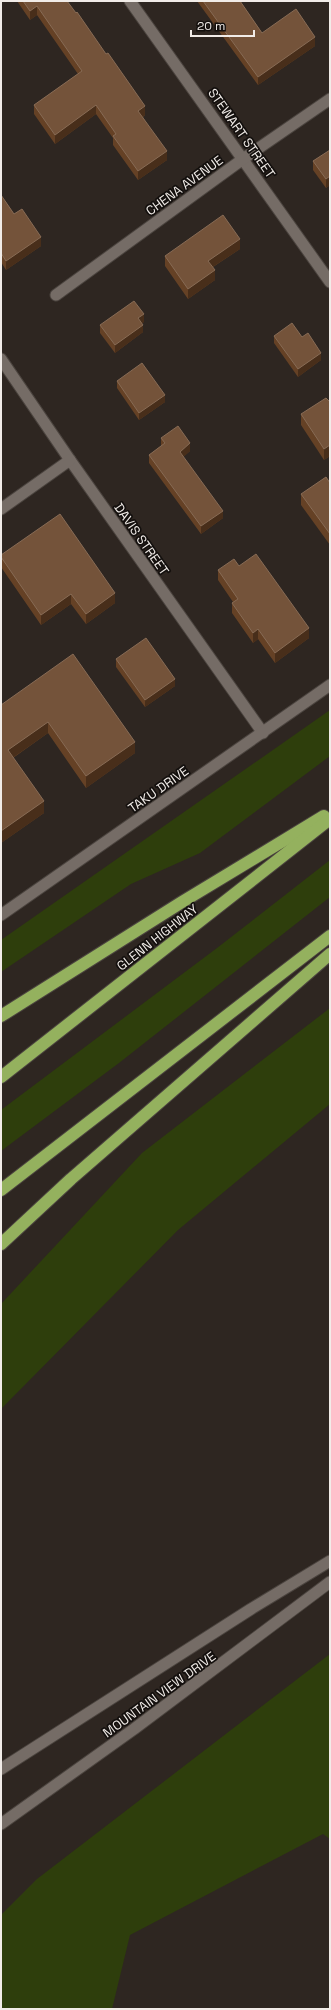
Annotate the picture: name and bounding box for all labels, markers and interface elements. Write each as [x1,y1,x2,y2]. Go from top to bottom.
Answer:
scale bar [191,12,254,38]
text: 20 m [197,18,225,34]
street label: STEWART STREET [204,85,279,182]
street label: CHENA AVENUE [142,152,226,219]
street label: DAVIS STREET [110,500,173,579]
street label: TAKU DRIVE [125,762,192,816]
street label: GLENN HIGHWAY [113,900,201,974]
street label: MOUNTAIN VIEW DRIVE [99,1648,219,1741]

